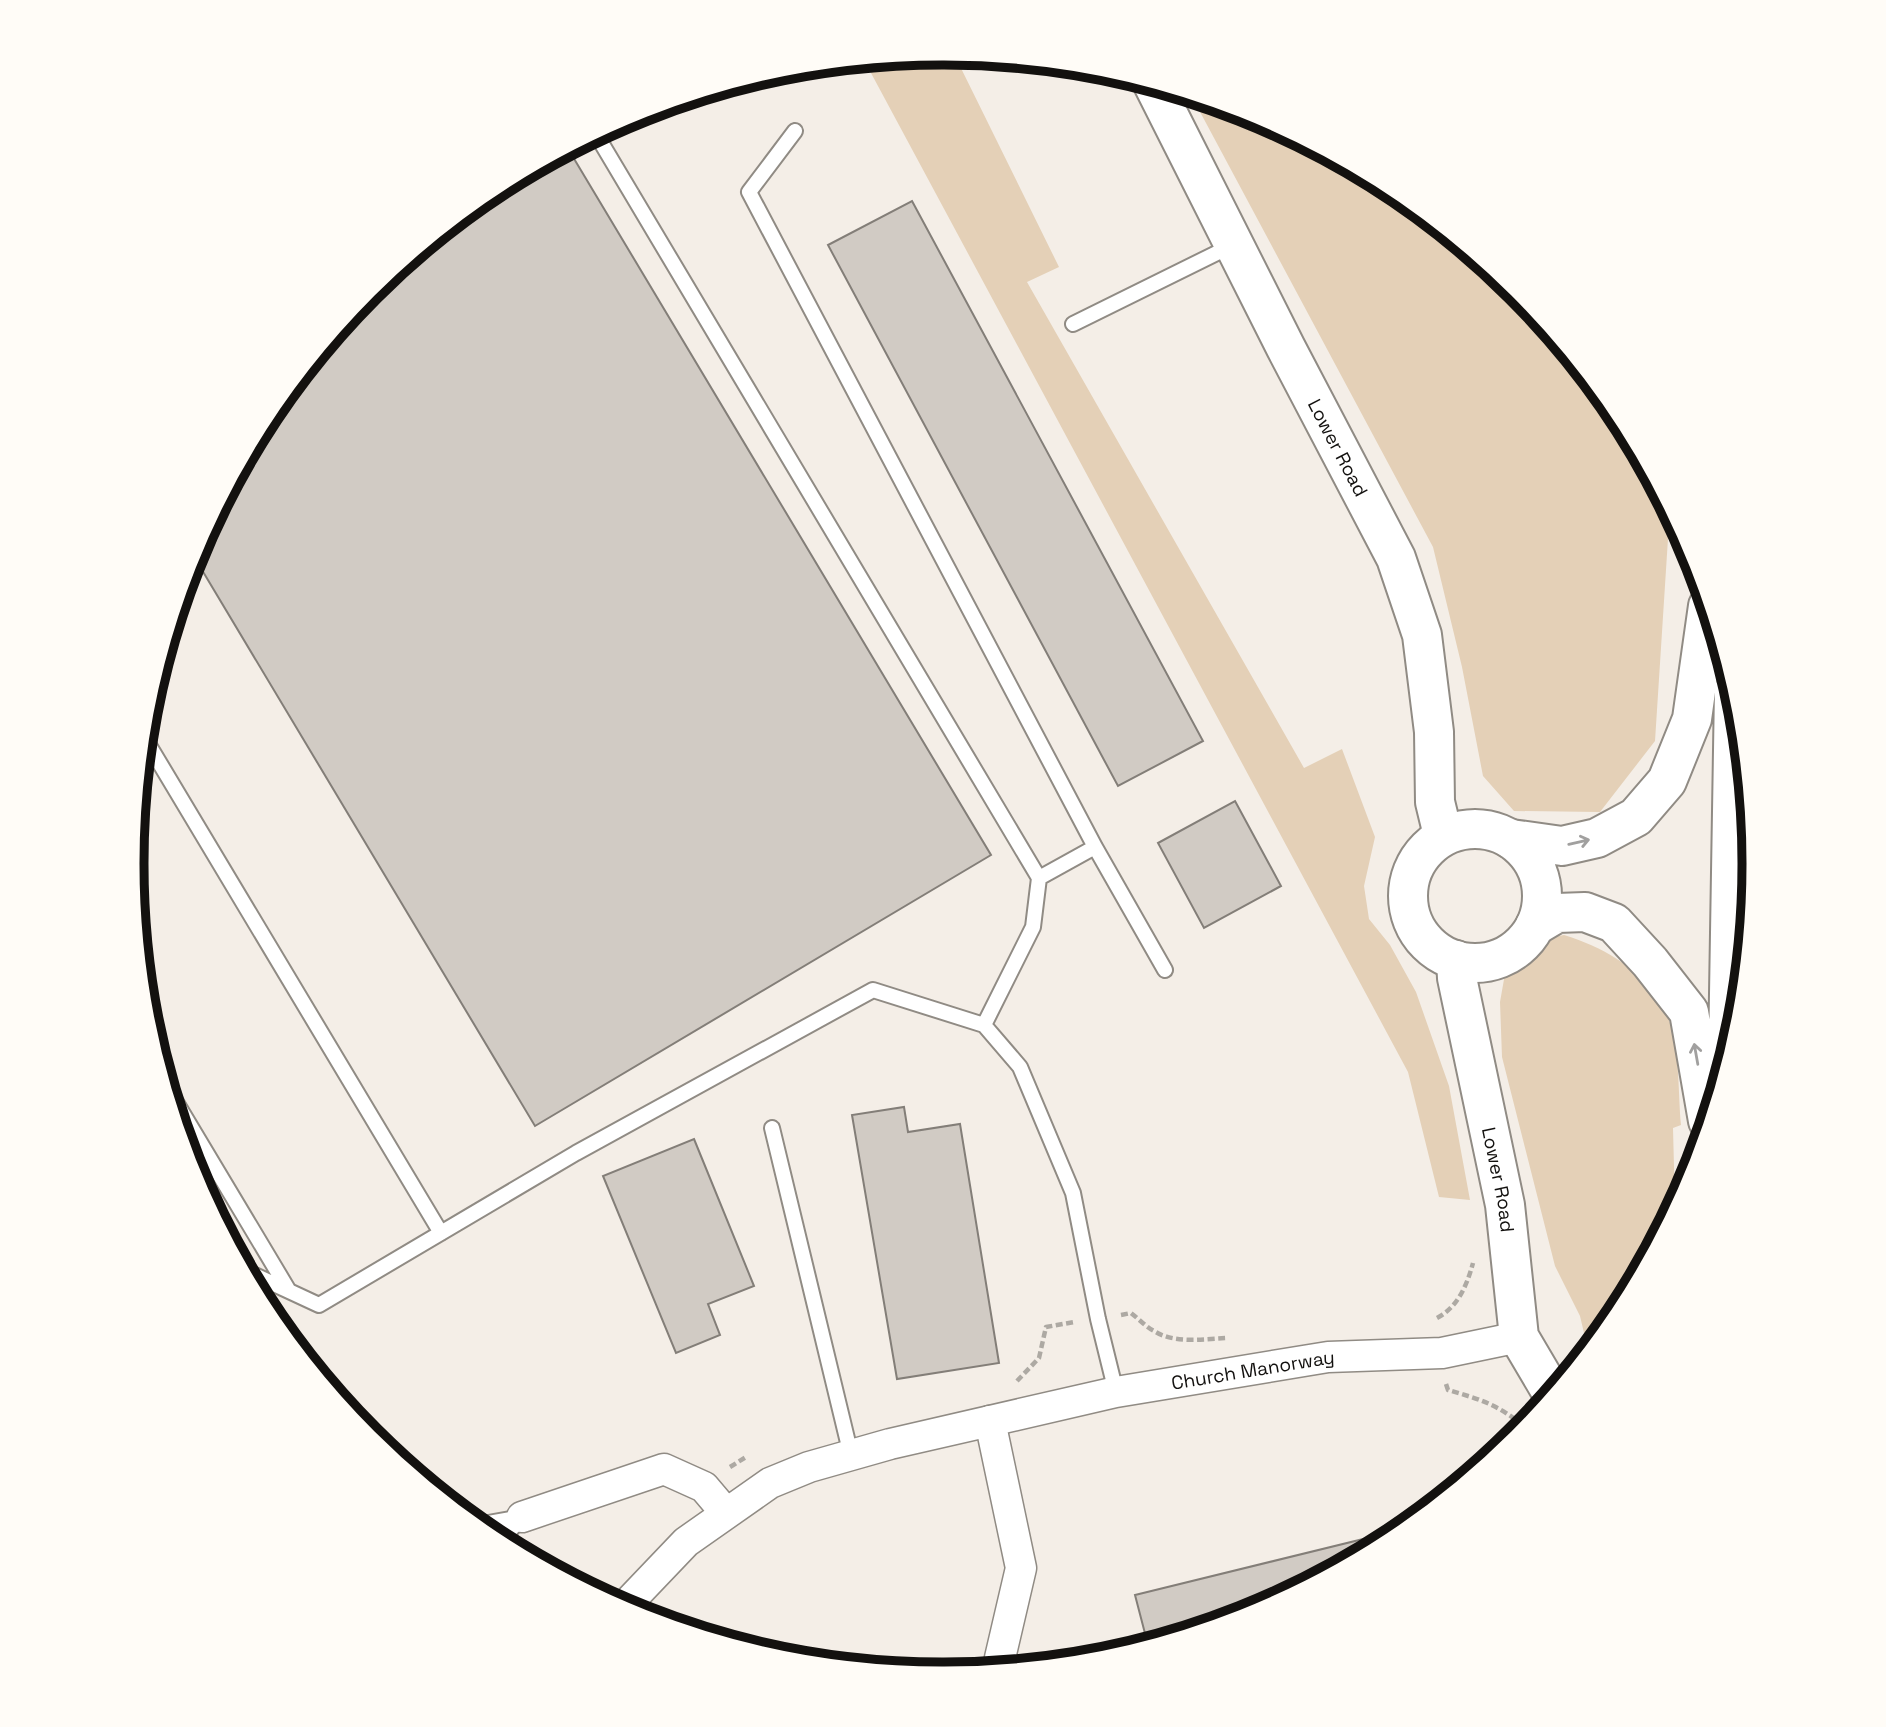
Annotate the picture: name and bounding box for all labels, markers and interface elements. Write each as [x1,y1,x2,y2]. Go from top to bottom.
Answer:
street label: Lower Road [1302,394,1374,501]
one-way arrow [1567,835,1590,848]
one-way arrow [1689,1043,1703,1066]
street label: Lower Road [1476,1125,1520,1234]
street label: Church Manorway [1169,1344,1335,1395]

